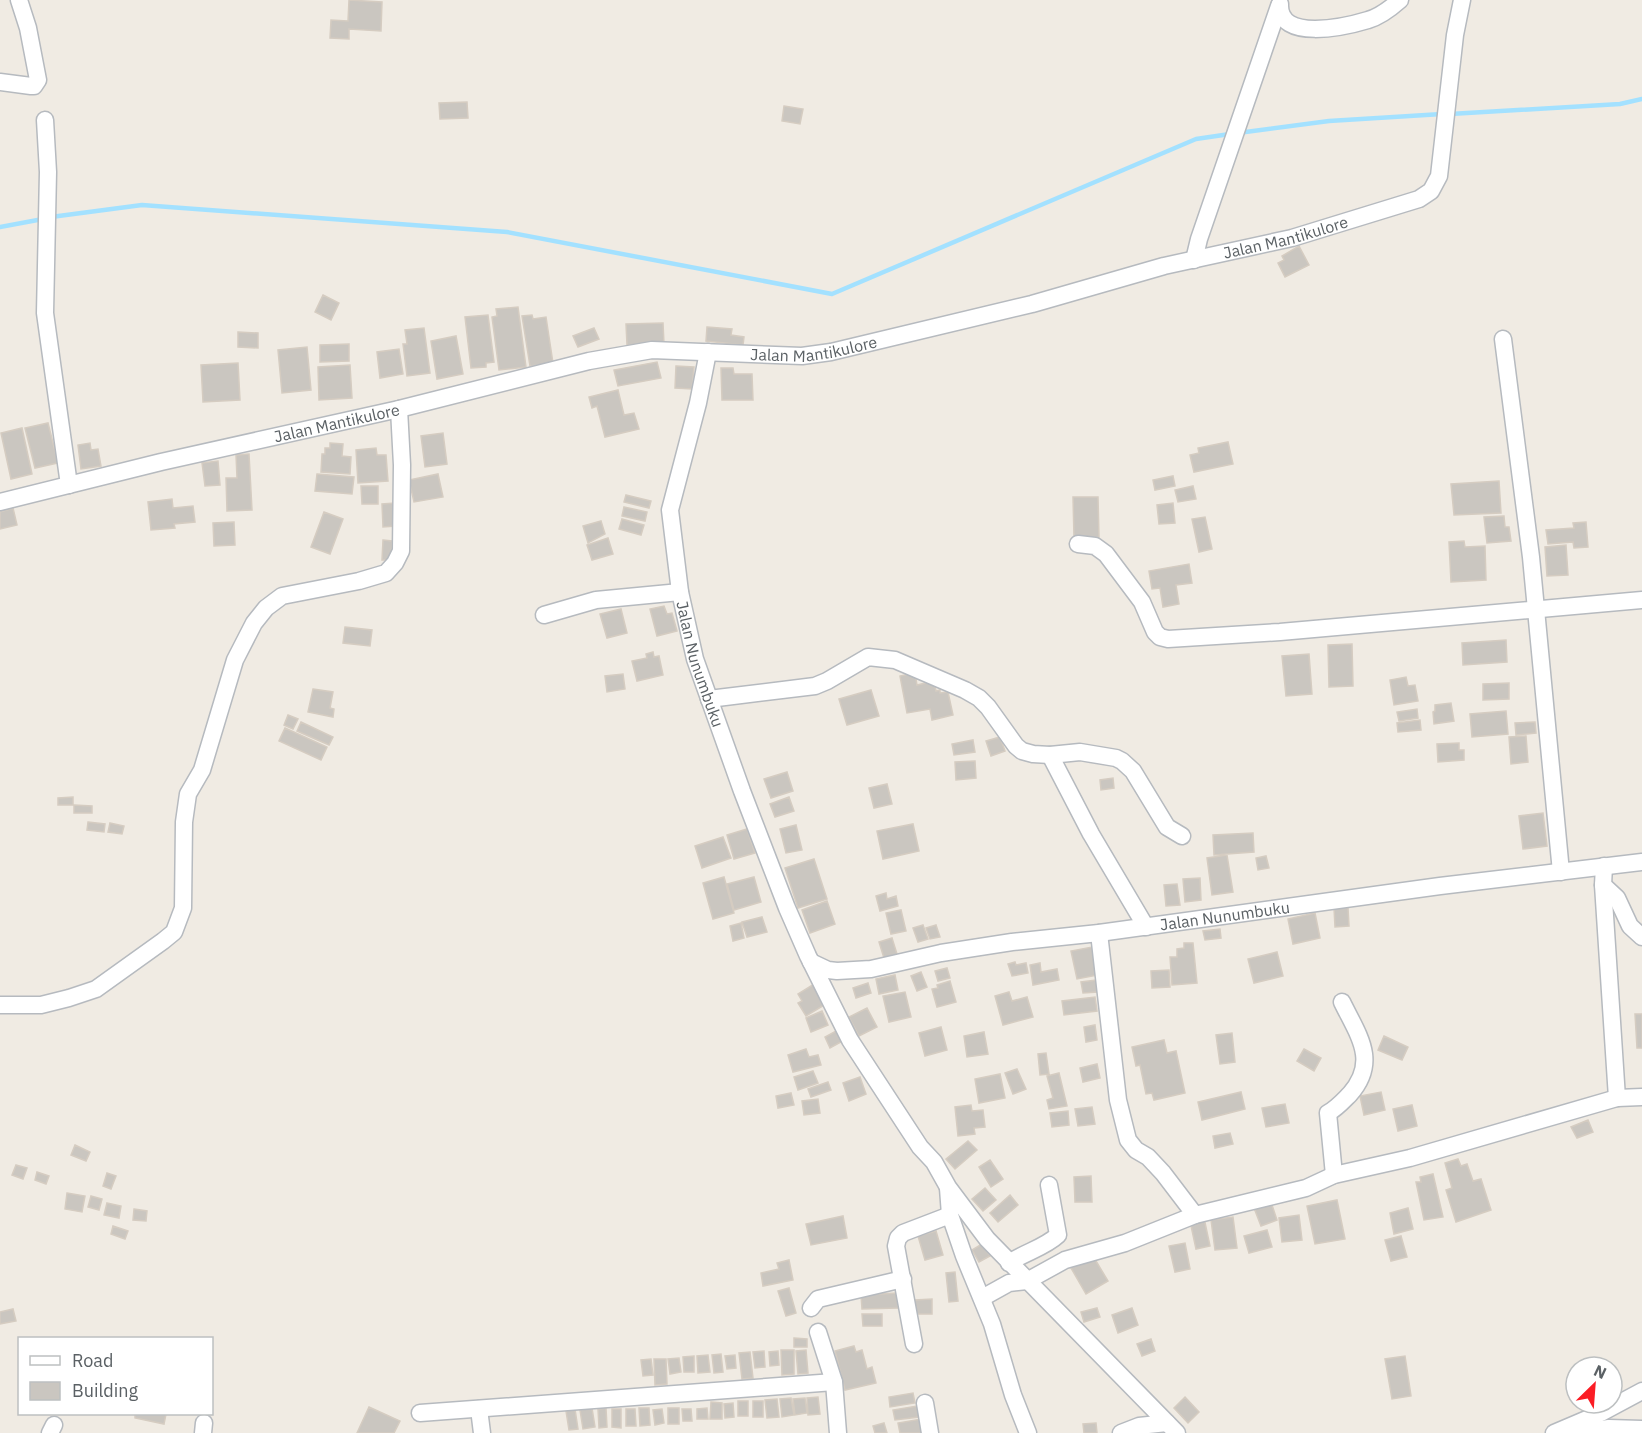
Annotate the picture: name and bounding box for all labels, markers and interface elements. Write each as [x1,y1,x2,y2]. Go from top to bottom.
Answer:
street label: Jalan Mantikulore [1221,211,1351,263]
street label: Jalan Mantikulore [750,331,879,366]
street label: Jalan Mantikulore [272,399,402,447]
street label: Jalan Nunumbuku [672,599,728,730]
street label: Jalan Nunumbuku [1159,897,1291,934]
legend [18,1337,213,1415]
text: Road [72,1349,113,1372]
north arrow [1564,1355,1624,1415]
text: N [1591,1360,1610,1383]
text: Building [72,1379,139,1402]

